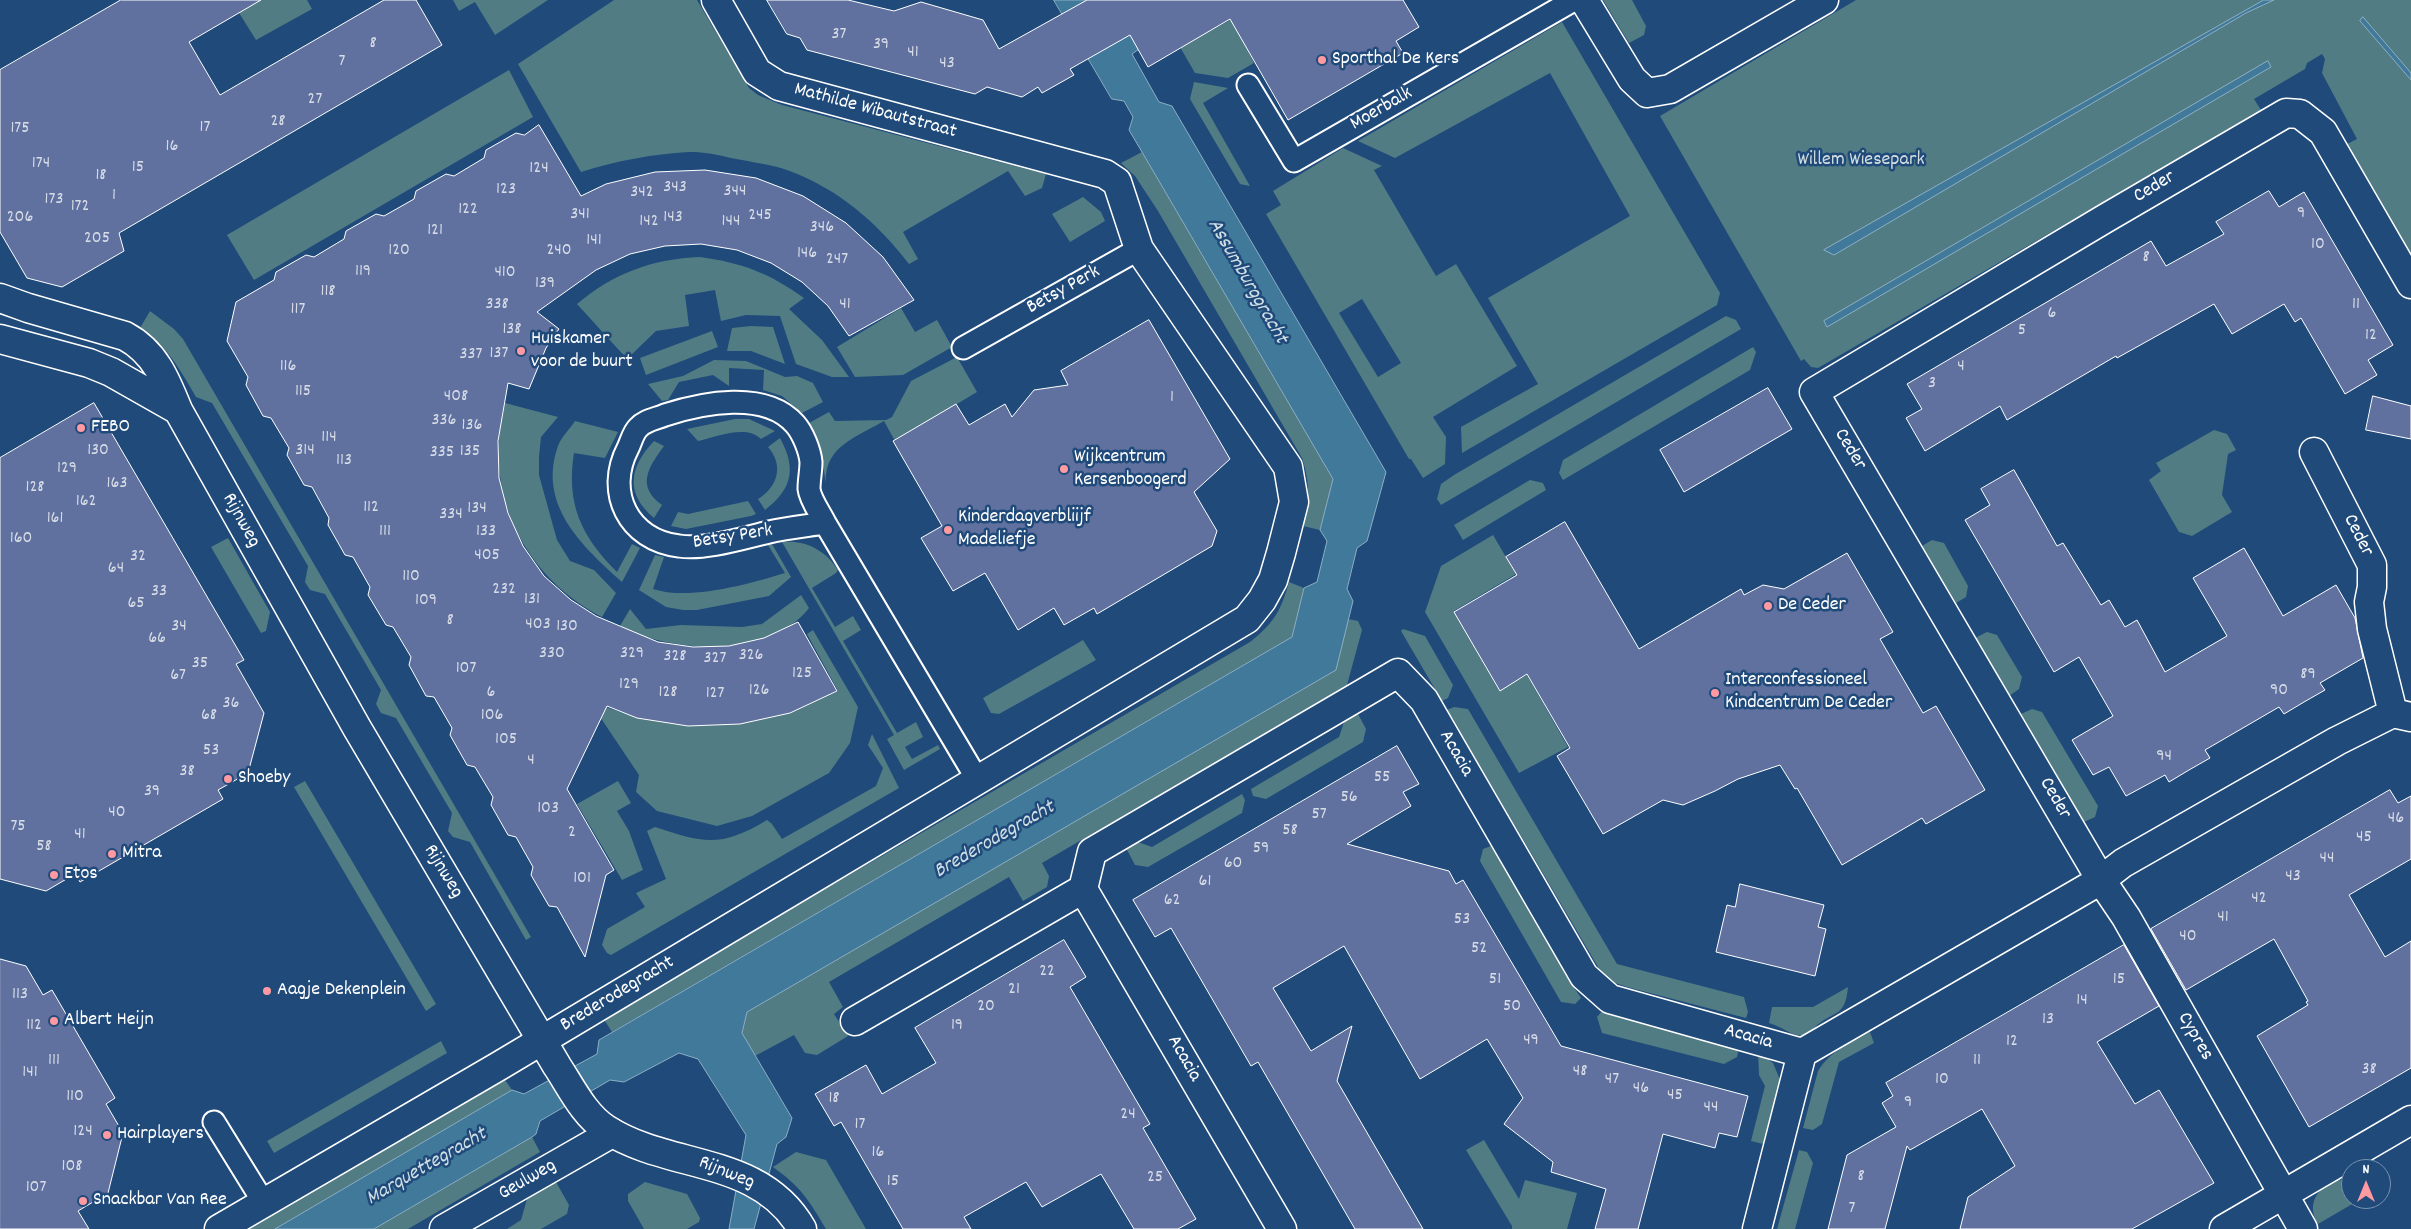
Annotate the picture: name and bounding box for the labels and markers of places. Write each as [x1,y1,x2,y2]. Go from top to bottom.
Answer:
place label: Sporthal De Kers [1332,48,1459,72]
marker: Sporthal De Kers [1316,54,1328,66]
place label: Huiskamer voor de buurt [531,328,633,375]
marker: Huiskamer voor de buurt [515,345,527,357]
place label: FEBO [91,416,130,440]
marker: FEBO [75,422,87,434]
place label: Wijkcentrum Kersenboogerd [1074,446,1187,493]
marker: Wijkcentrum Kersenboogerd [1058,463,1070,475]
place label: Kinderdagverbliijf Madeliefje [958,506,1091,553]
marker: Kinderdagverbliijf Madeliefje [942,524,954,536]
place label: De Ceder [1778,594,1846,618]
marker: De Ceder [1762,600,1774,612]
place label: Interconfessioneel Kindcentrum De Ceder [1725,669,1892,716]
marker: Interconfessioneel Kindcentrum De Ceder [1709,687,1721,699]
place label: Shoeby [238,767,290,791]
marker: Shoeby [222,773,234,785]
place label: Mitra [122,842,162,866]
marker: Mitra [106,848,118,860]
place label: Etos [64,863,98,887]
marker: Etos [48,869,60,881]
place label: Aagje Dekenplein [277,979,406,1003]
marker: Aagje Dekenplein [261,985,273,997]
place label: Albert Heijn [64,1009,154,1033]
marker: Albert Heijn [48,1015,60,1027]
place label: Hairplayers [117,1123,204,1147]
marker: Hairplayers [101,1129,113,1141]
place label: Snackbar Van Ree [93,1189,227,1213]
marker: Snackbar Van Ree [77,1195,89,1207]

